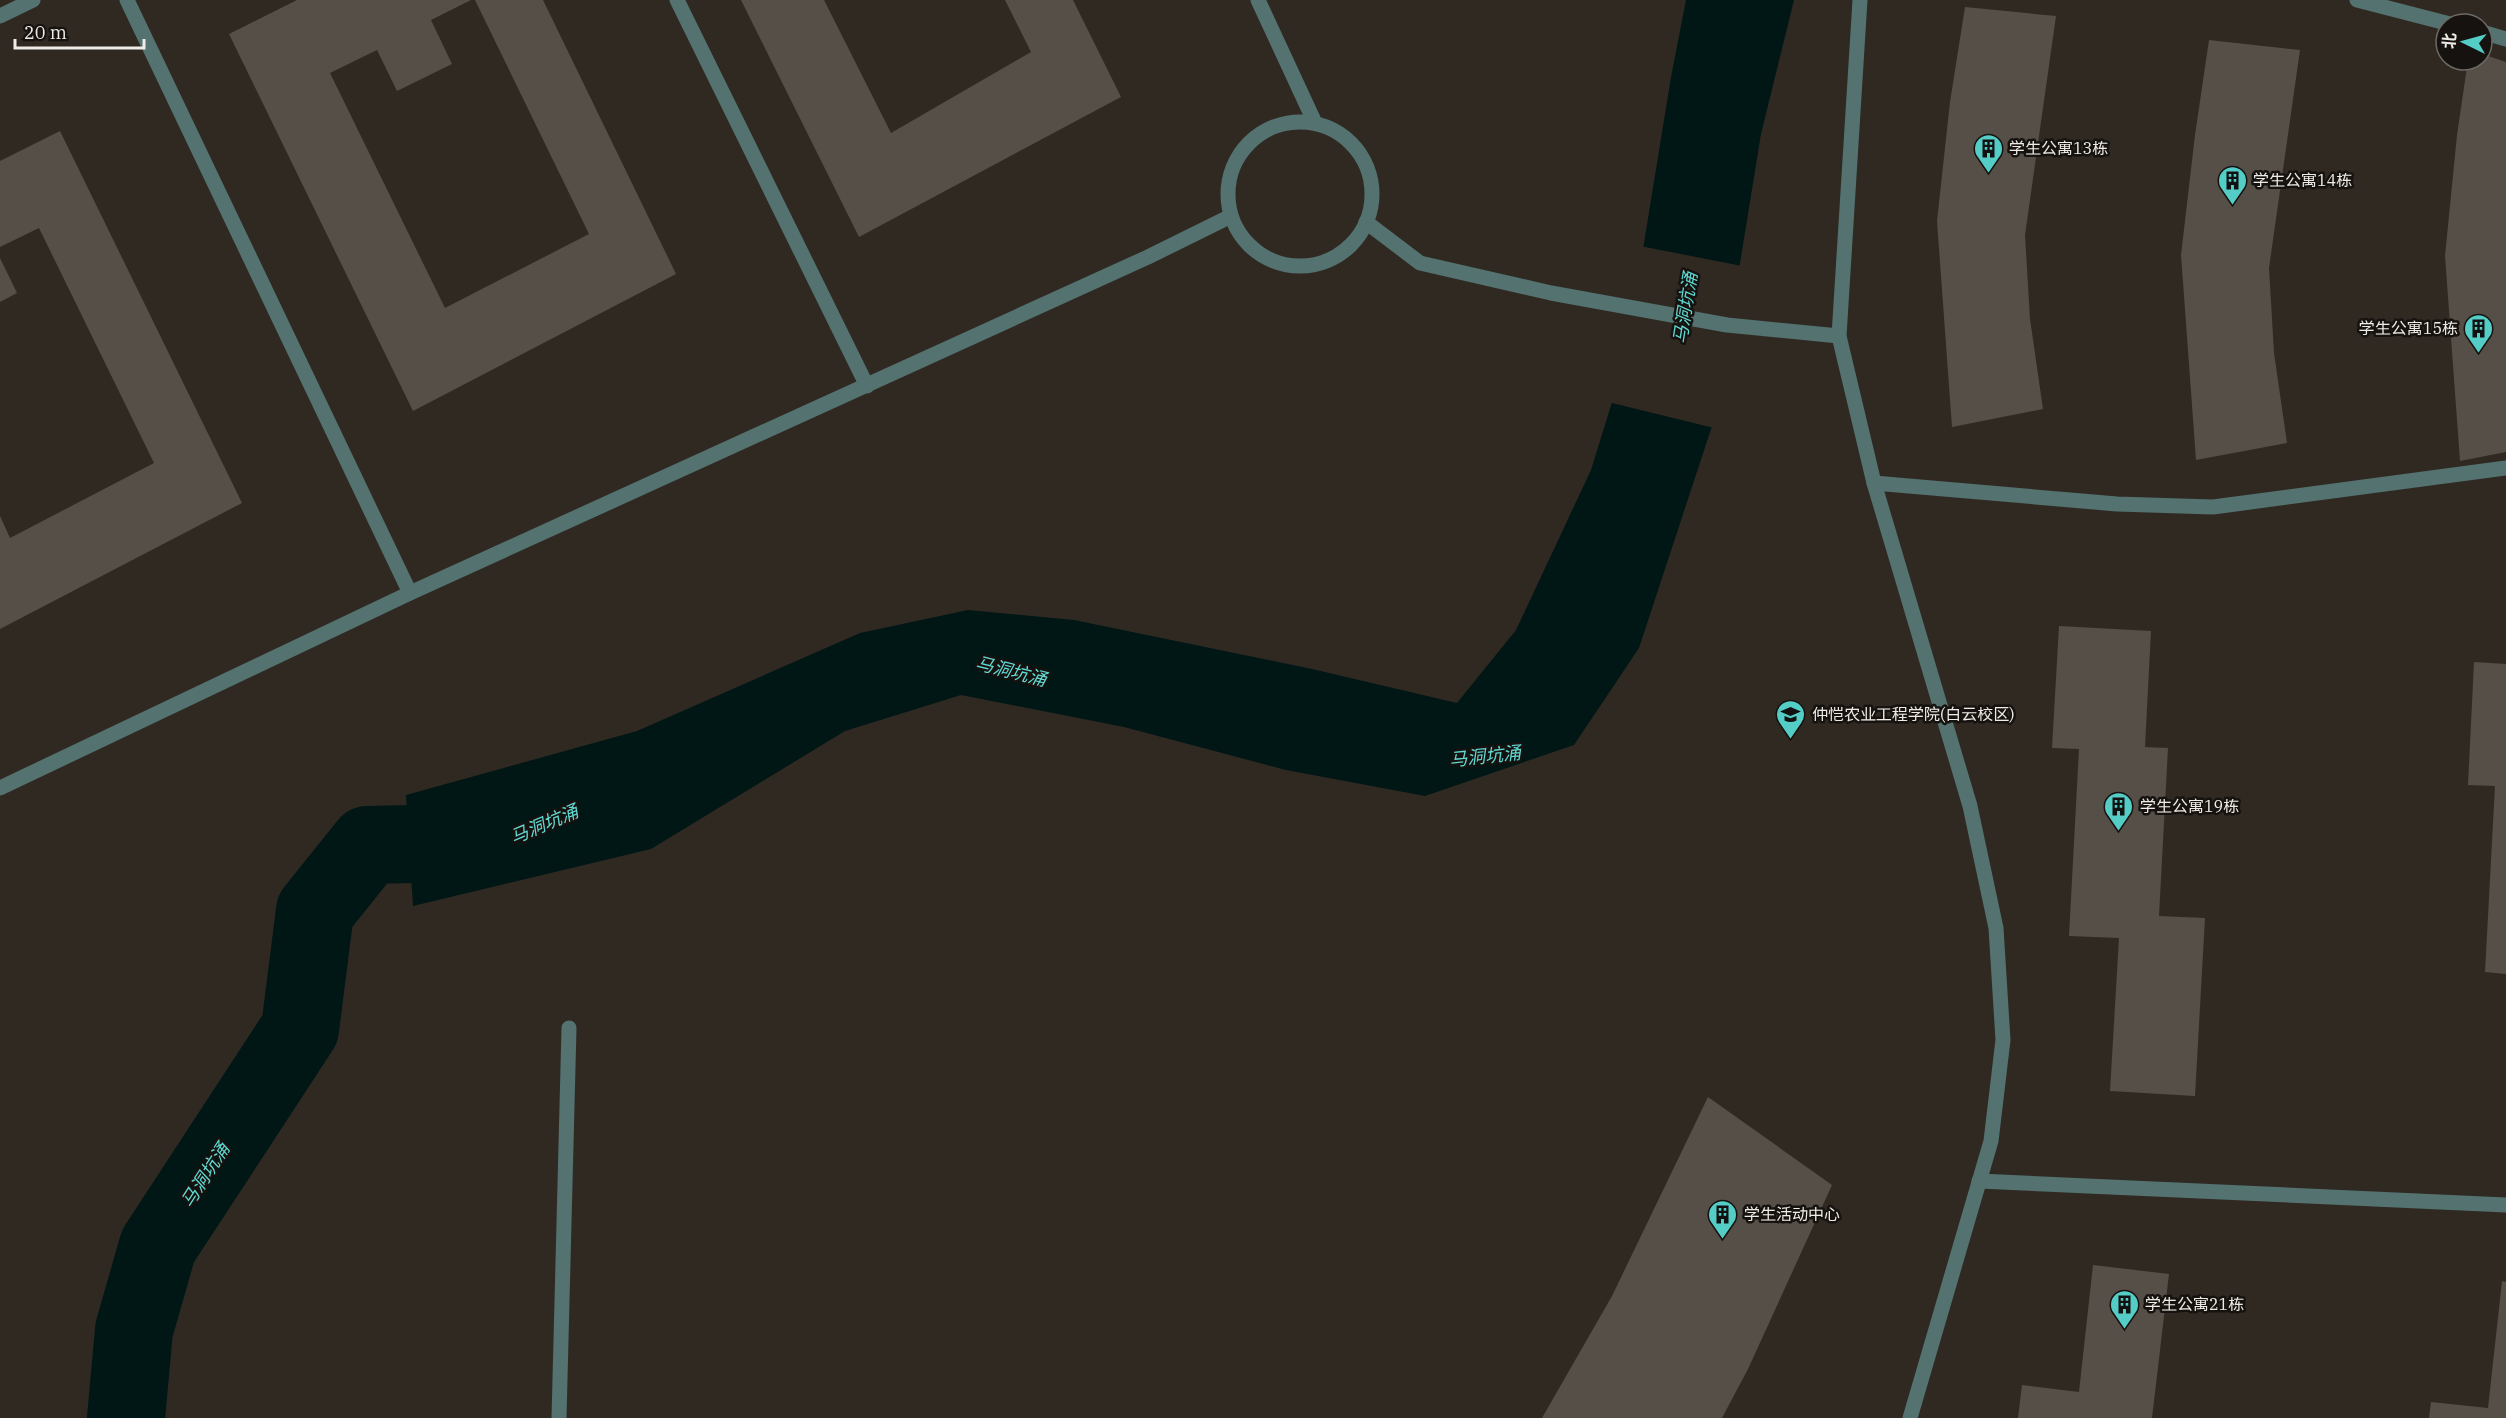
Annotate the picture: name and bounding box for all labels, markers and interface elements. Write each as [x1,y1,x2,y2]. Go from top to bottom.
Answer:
scale bar [15,12,144,50]
north arrow [2434,12,2494,72]
text: 20 m [24,21,67,44]
text: 北 [2438,32,2460,50]
building icon: 学生公寓13栋 [1972,132,2004,174]
place label: 学生公寓13栋 [2009,138,2108,158]
building icon: 学生公寓14栋 [2216,164,2248,206]
place label: 学生公寓14栋 [2253,170,2352,190]
water label: 马洞坑涌 [1668,269,1702,345]
building icon: 学生公寓15栋 [2463,312,2495,354]
place label: 学生公寓15栋 [2359,318,2458,338]
water label: 马洞坑涌 [973,651,1051,691]
school or university icon: 仲恺农业工程学院(白云校区) [1775,698,1807,740]
place label: 仲恺农业工程学院(白云校区) [1812,704,2015,724]
water label: 马洞坑涌 [1448,741,1524,771]
building icon: 学生公寓19栋 [2103,790,2135,832]
place label: 学生公寓19栋 [2140,796,2239,816]
water label: 马洞坑涌 [506,799,583,849]
water label: 马洞坑涌 [176,1137,235,1211]
building icon: 学生活动中心 [1707,1198,1739,1240]
place label: 学生活动中心 [1744,1204,1840,1224]
building icon: 学生公寓21栋 [2108,1288,2140,1330]
place label: 学生公寓21栋 [2145,1294,2244,1314]

